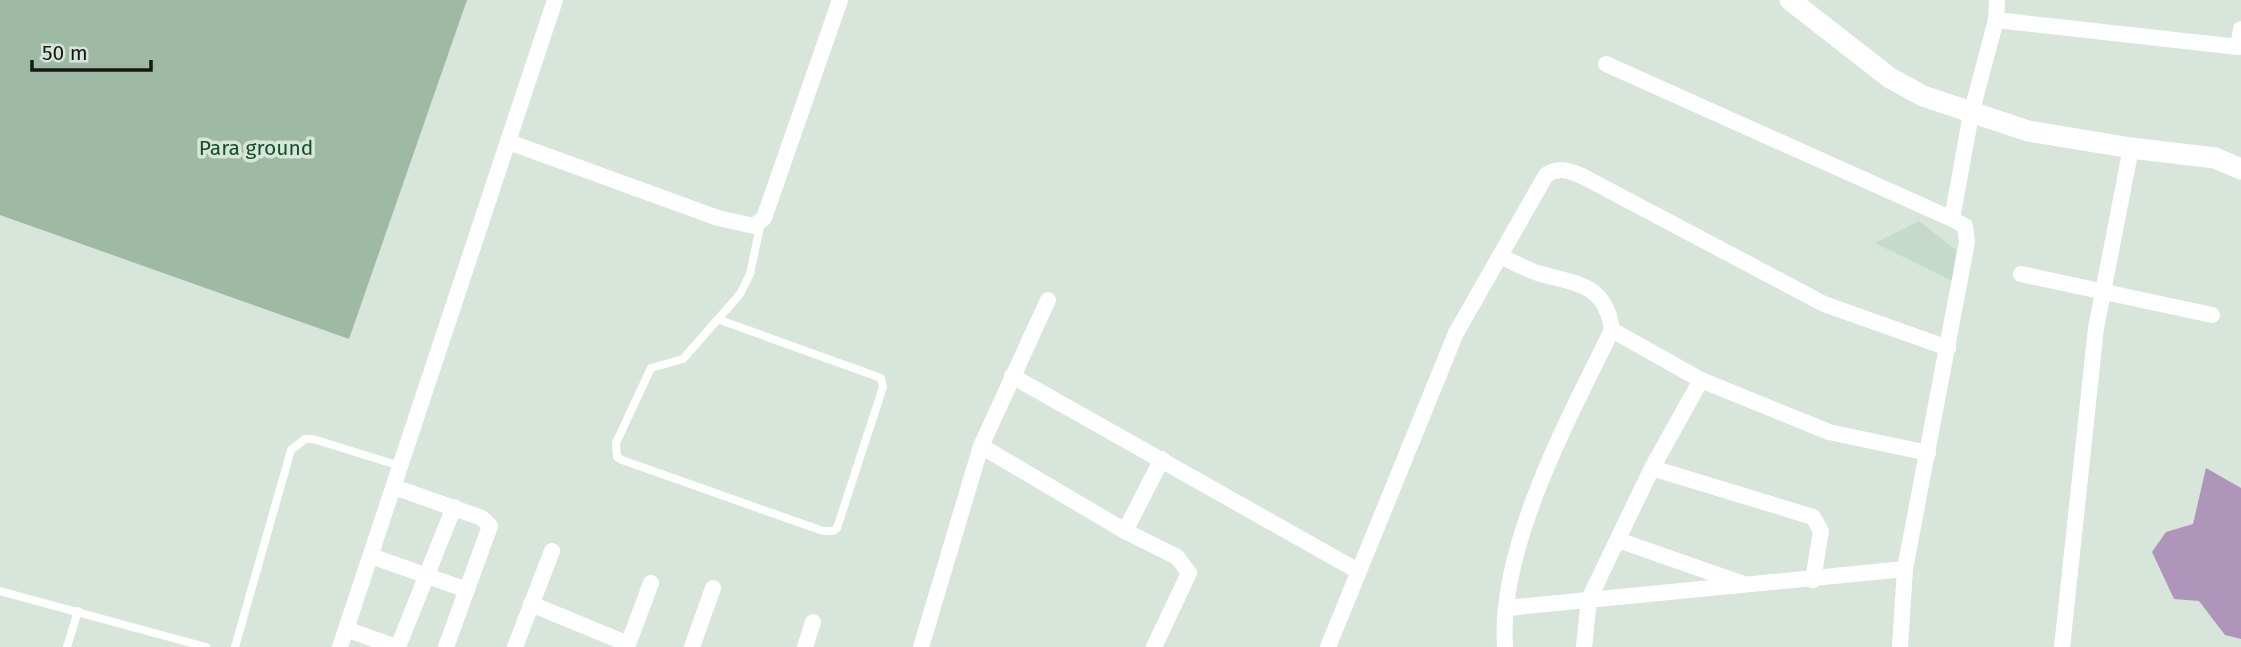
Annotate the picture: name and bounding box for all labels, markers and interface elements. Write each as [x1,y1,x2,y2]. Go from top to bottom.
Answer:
scale bar [32,28,150,72]
text: 50 m [42,40,88,66]
park label: Para ground [199,135,313,161]

